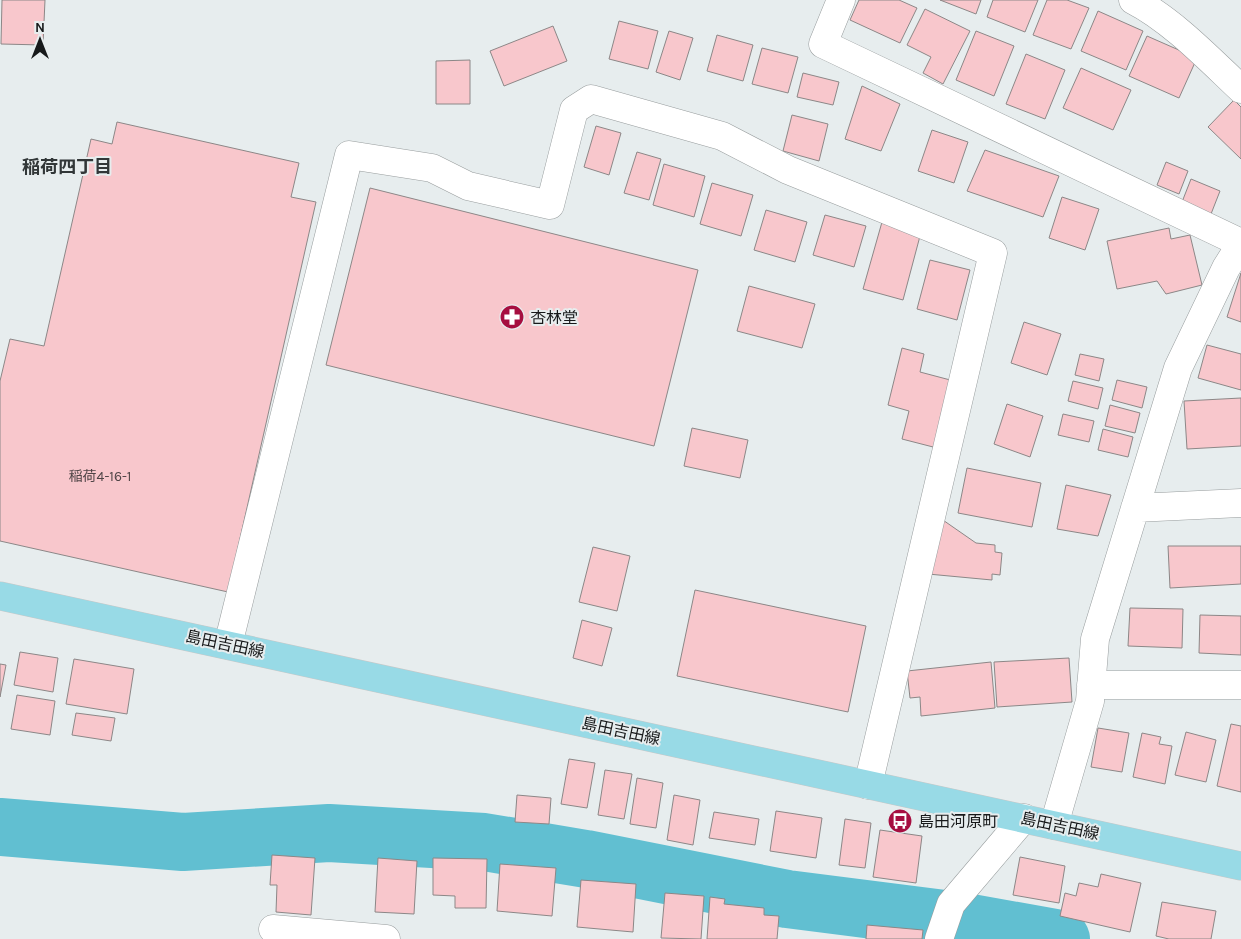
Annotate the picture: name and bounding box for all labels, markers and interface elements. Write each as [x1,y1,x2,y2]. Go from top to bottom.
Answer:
north arrow [15,15,65,65]
text: N [35,19,45,36]
district label: 稲荷四丁目 [22,156,112,178]
pharmacy icon: 杏林堂 [499,304,525,330]
place label: 杏林堂 [530,308,578,327]
house number: 稲荷4-16-1 [69,468,131,485]
street label: 島田吉田線 [184,626,266,662]
street label: 島田吉田線 [580,713,662,749]
bus stop icon: 島田河原町 [887,808,913,834]
street label: 島田吉田線 [1019,808,1101,844]
place label: 島田河原町 [918,812,998,831]

